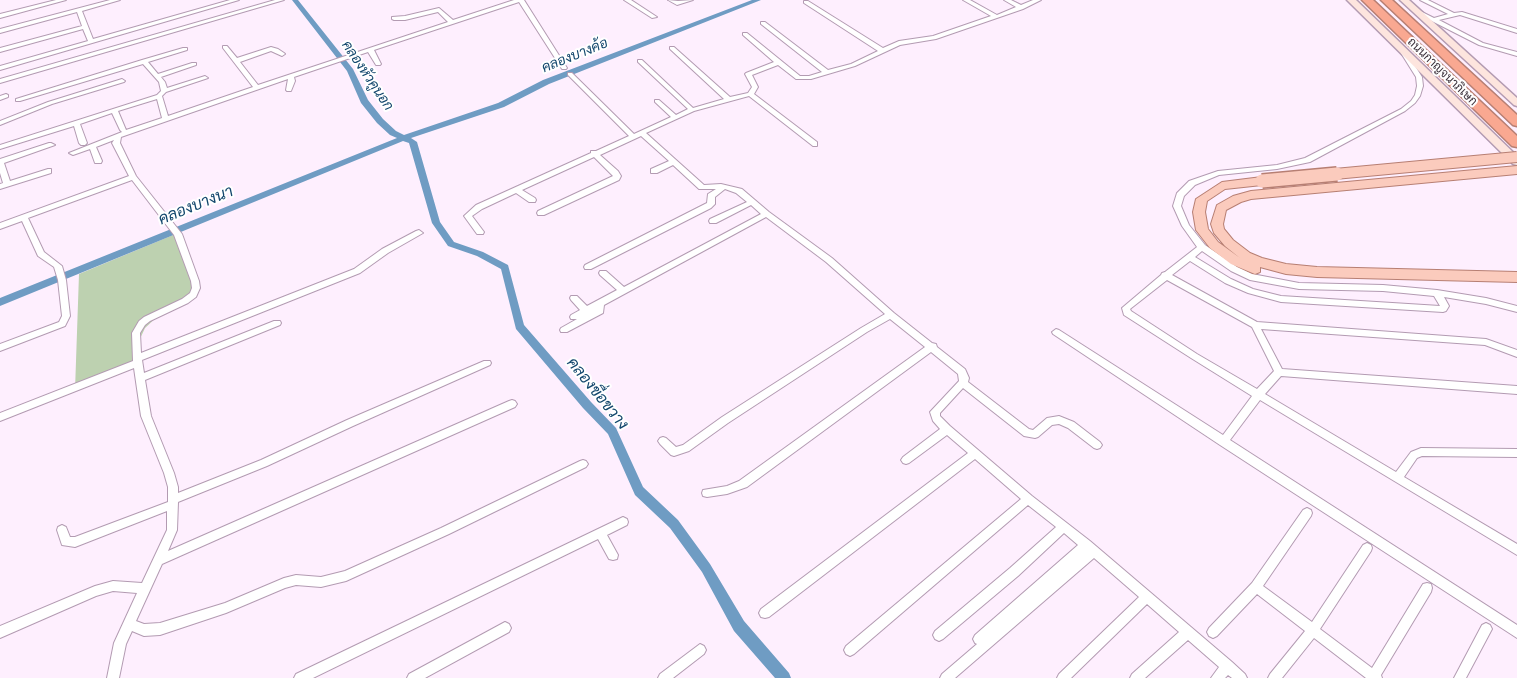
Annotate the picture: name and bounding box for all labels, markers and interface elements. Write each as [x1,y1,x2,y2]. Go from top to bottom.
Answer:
water label: คลองบางค้อ [539,35,611,77]
street label: ถนนกาญจนาภิเษก [1404,35,1480,109]
water label: คลองหัวคูนอก [337,38,397,114]
water label: คลองบางนา [156,182,236,230]
water label: คลองขื่อขวาง [562,354,632,434]

